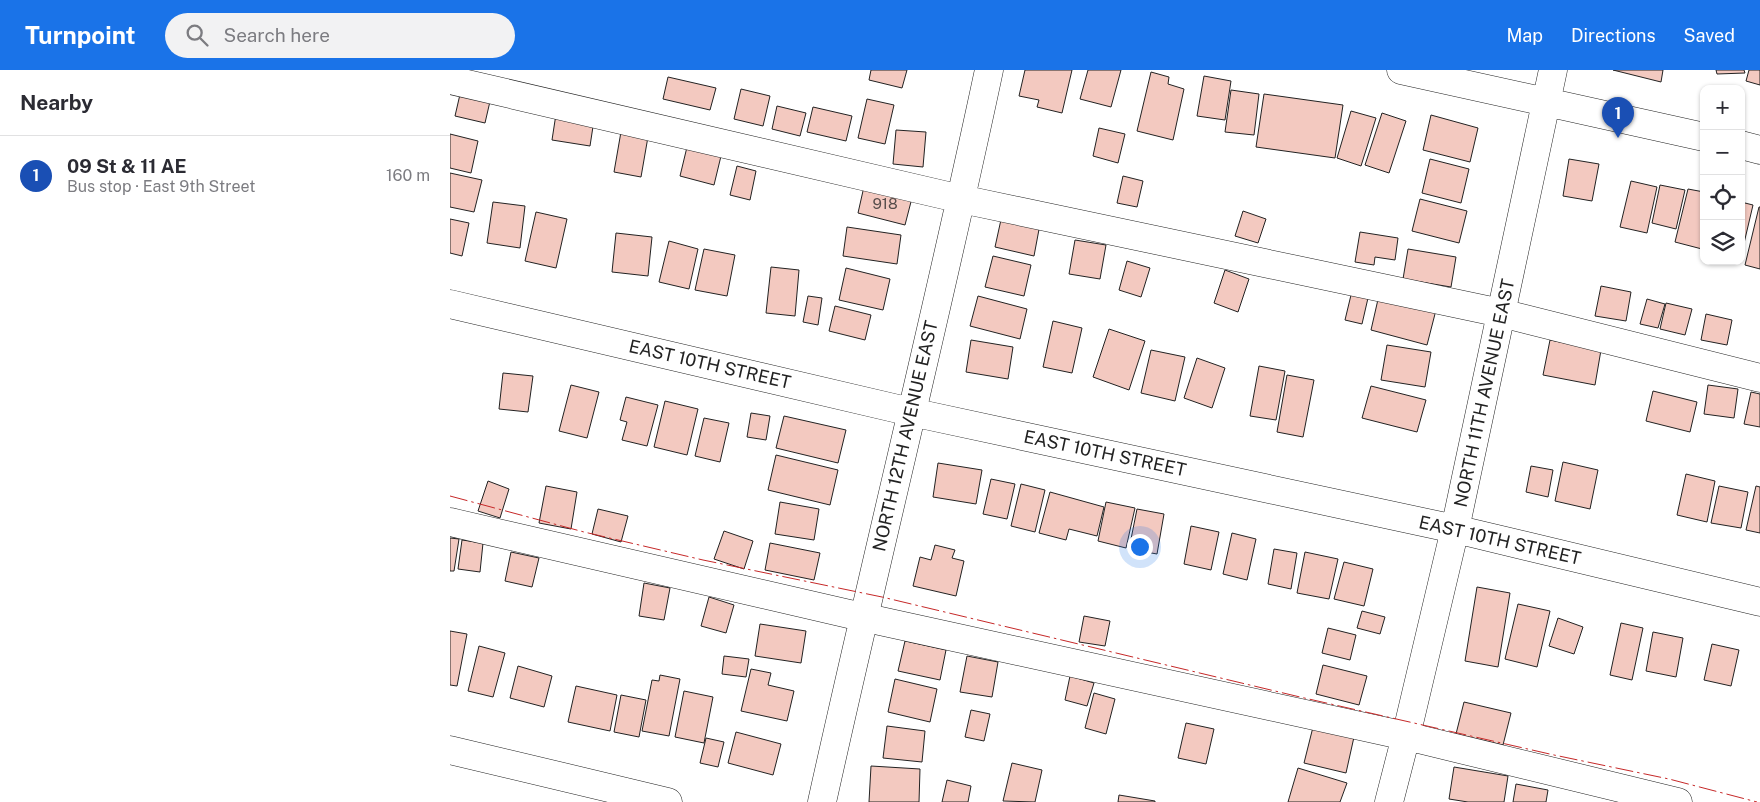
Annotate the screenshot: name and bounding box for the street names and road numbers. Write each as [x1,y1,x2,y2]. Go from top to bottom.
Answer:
street label: NORTH 11TH AVENUE EAST [1450,277,1519,509]
street label: NORTH 12TH AVENUE EAST [868,318,942,553]
street label: EAST 10TH STREET [627,335,793,393]
street label: EAST 10TH STREET [1022,426,1189,481]
street label: EAST 10TH STREET [1417,511,1583,569]

